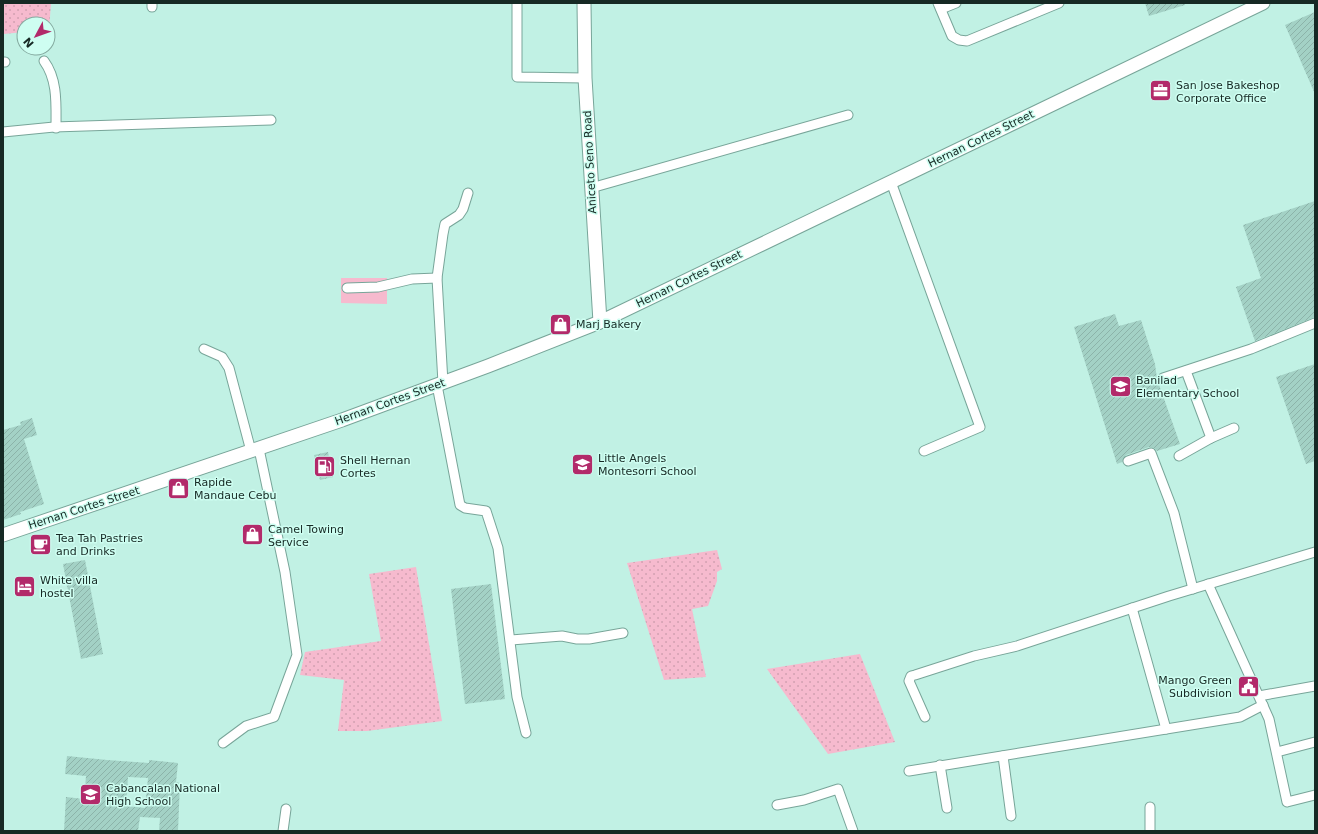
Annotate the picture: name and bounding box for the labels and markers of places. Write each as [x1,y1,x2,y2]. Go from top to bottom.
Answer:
office icon: San Jose Bakeshop Corporate Office [1148,78,1174,104]
place label: San Jose Bakeshop Corporate Office [1176,79,1280,105]
shop icon: Marj Bakery [547,311,573,337]
place label: Marj Bakery [576,318,642,331]
school or university icon: Banilad Elementary School [1108,373,1134,399]
place label: Banilad Elementary School [1136,374,1239,400]
school or university icon: Little Angels Montesorri School [570,451,596,477]
place label: Little Angels Montesorri School [598,452,697,478]
fuel station icon: Shell Hernan Cortes [311,453,337,479]
place label: Shell Hernan Cortes [340,454,410,480]
shop icon: Rapide Mandaue Cebu [166,475,192,501]
place label: Rapide Mandaue Cebu [194,476,277,502]
shop icon: Camel Towing Service [240,522,266,548]
place label: Camel Towing Service [268,523,344,549]
cafe icon: Tea Tah Pastries and Drinks [28,531,54,557]
place label: Tea Tah Pastries and Drinks [55,532,143,558]
hotel icon: White villa hostel [11,573,37,599]
place label: White villa hostel [40,574,98,600]
public building icon: Mango Green Subdivision [1235,673,1261,699]
place label: Mango Green Subdivision [1158,674,1232,700]
school or university icon: Cabancalan National High School [78,781,104,807]
place label: Cabancalan National High School [106,782,220,808]

